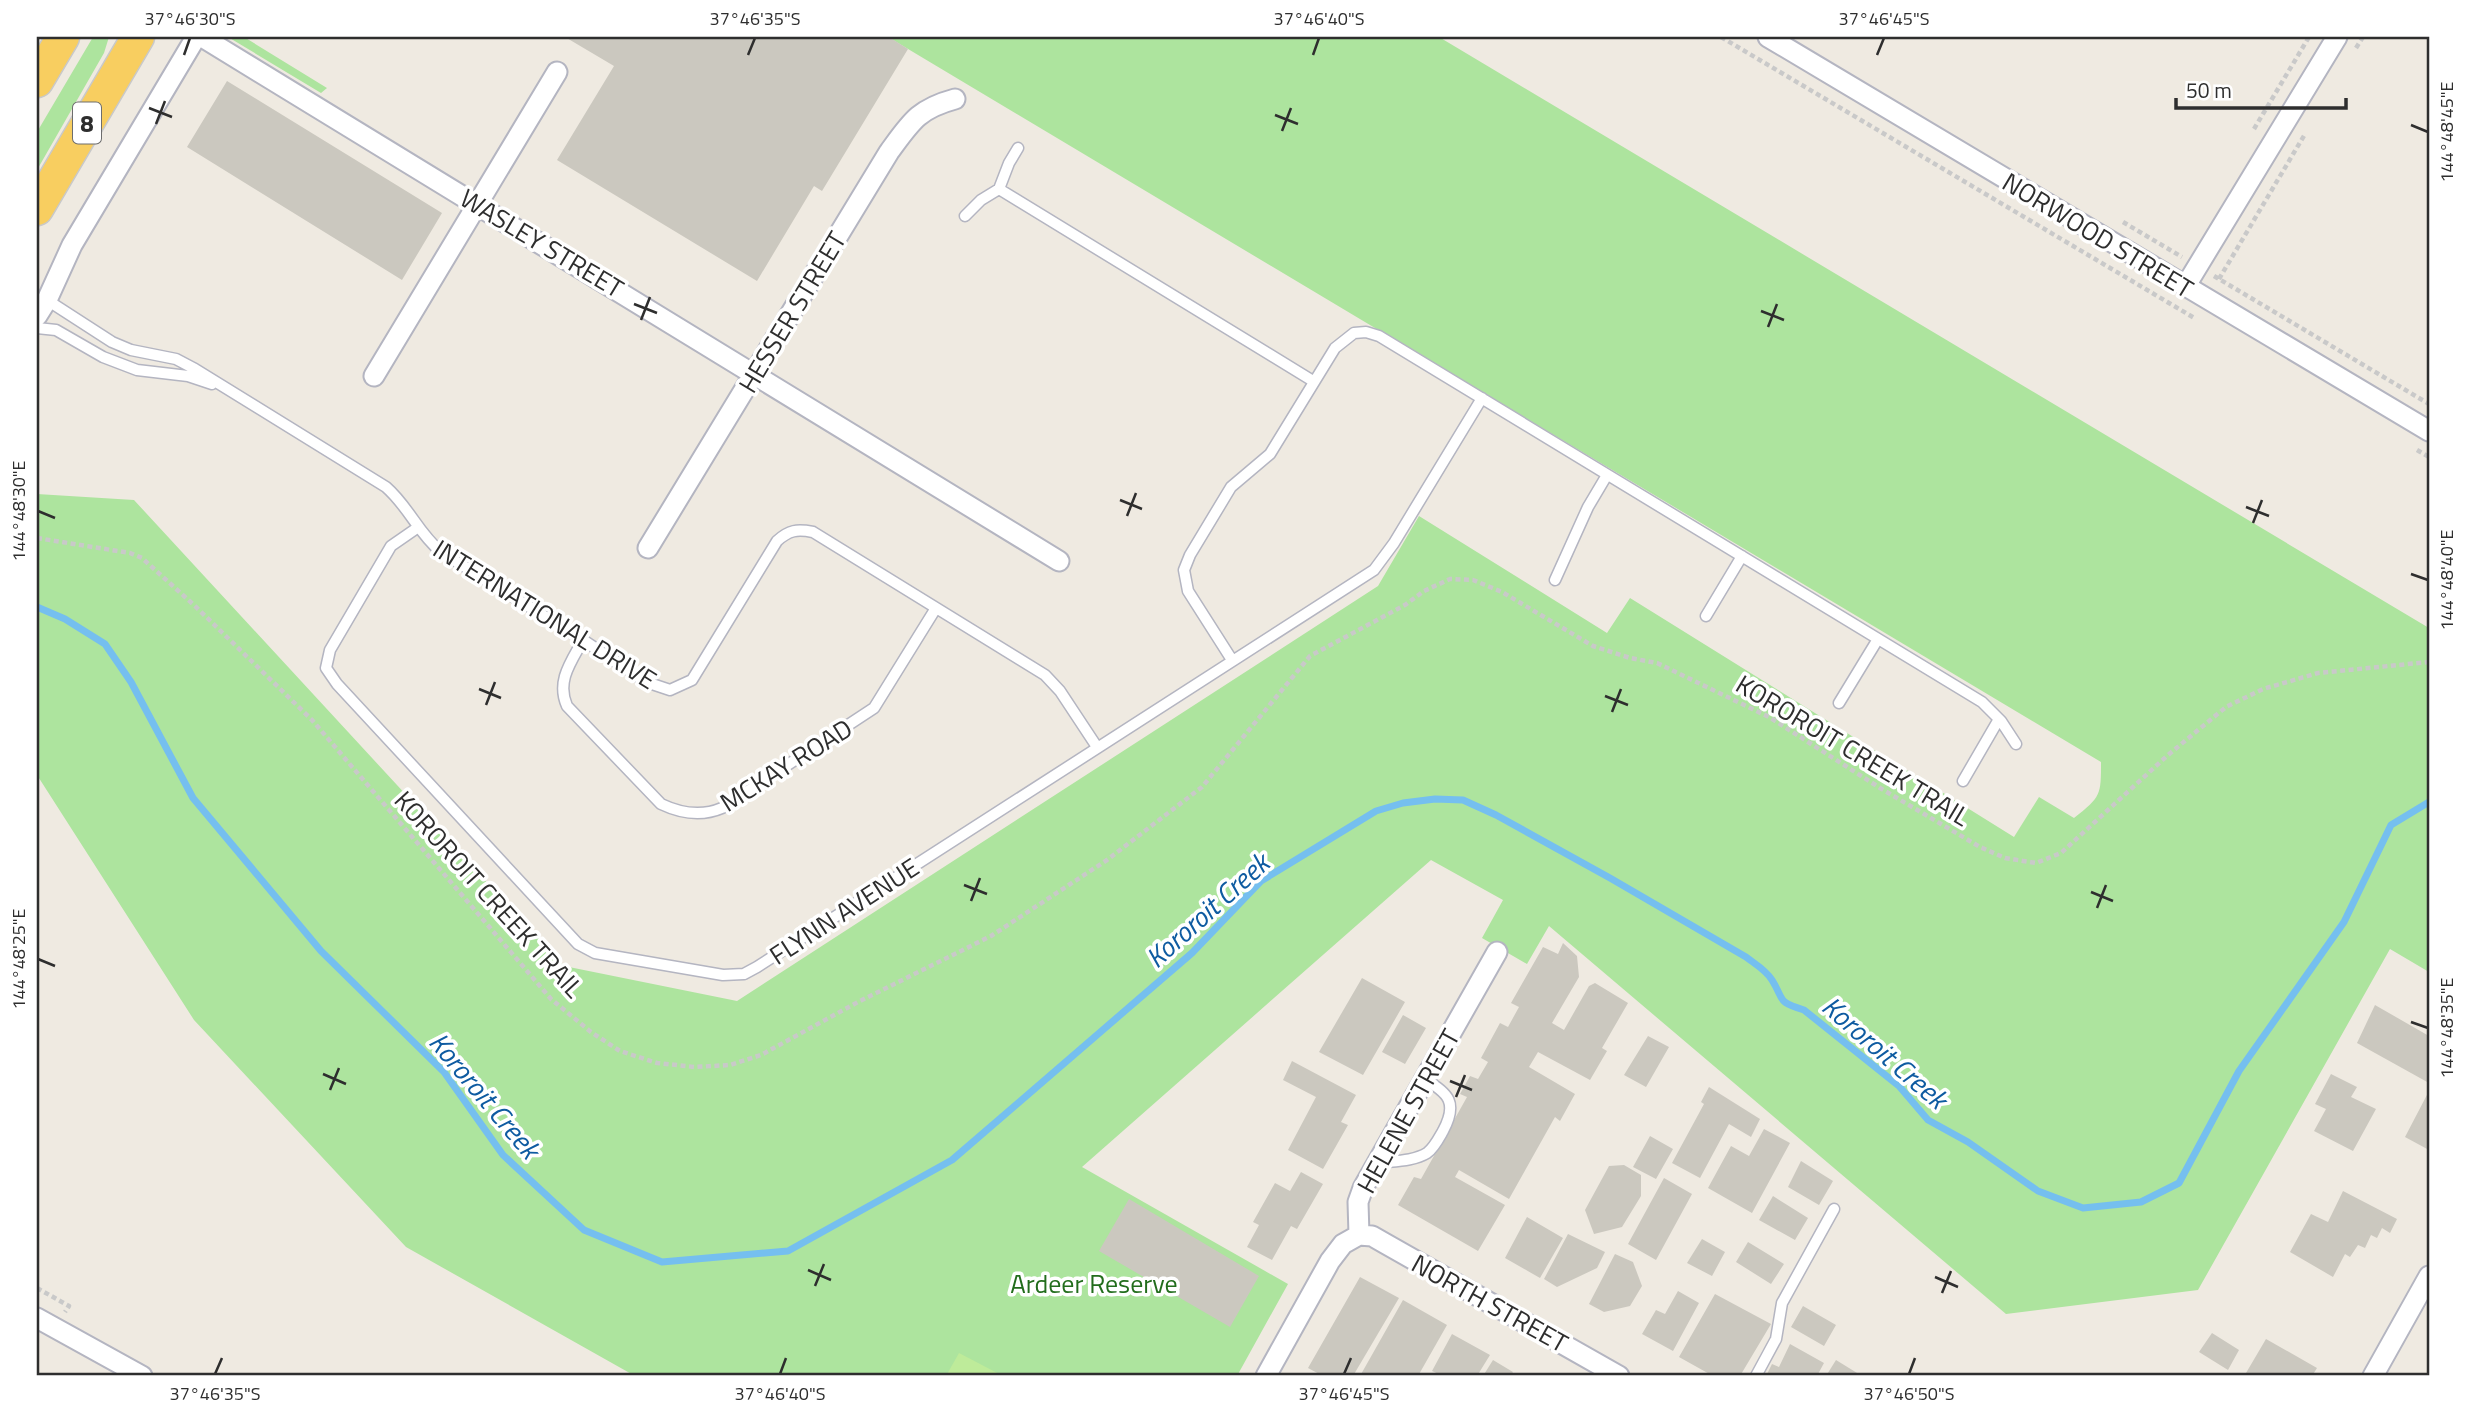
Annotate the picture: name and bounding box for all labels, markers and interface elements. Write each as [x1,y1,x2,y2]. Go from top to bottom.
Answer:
text: 37°46'30"S [145,5,235,32]
text: 37°46'35"S [710,5,800,32]
text: 37°46'40"S [1274,5,1364,32]
text: 37°46'45"S [1839,5,1929,32]
scale bar [2176,66,2345,110]
text: 50 m [2186,74,2232,106]
text: 144°48'45"E [2433,81,2460,183]
road number: 8 [73,103,101,144]
street label: NORWOOD STREET [1995,162,2201,308]
street label: WASLEY STREET [453,179,631,307]
street label: HESSER STREET [728,224,856,400]
text: 144°48'30"E [5,460,32,562]
street label: INTERNATIONAL DRIVE [426,529,664,699]
text: 144°48'40"E [2433,529,2460,631]
street label: KOROROIT CREEK TRAIL [1729,665,1978,836]
street label: MCKAY ROAD [712,709,860,821]
street label: KOROROIT CREEK TRAIL [385,782,593,1007]
water label: Kororoit Creek [1135,840,1281,978]
street label: FLYNN AVENUE [761,848,927,974]
text: 144°48'25"E [5,908,32,1010]
text: 144°48'35"E [2433,977,2460,1079]
water label: Kororoit Creek [1813,985,1960,1121]
street label: HELENE STREET [1347,1021,1469,1200]
water label: Kororoit Creek [419,1022,553,1171]
street label: NORTH STREET [1405,1244,1576,1362]
park label: Ardeer Reserve [1010,1264,1178,1303]
text: 37°46'35"S [170,1380,260,1407]
text: 37°46'40"S [735,1380,825,1407]
text: 37°46'45"S [1299,1380,1389,1407]
text: 37°46'50"S [1864,1380,1954,1407]

